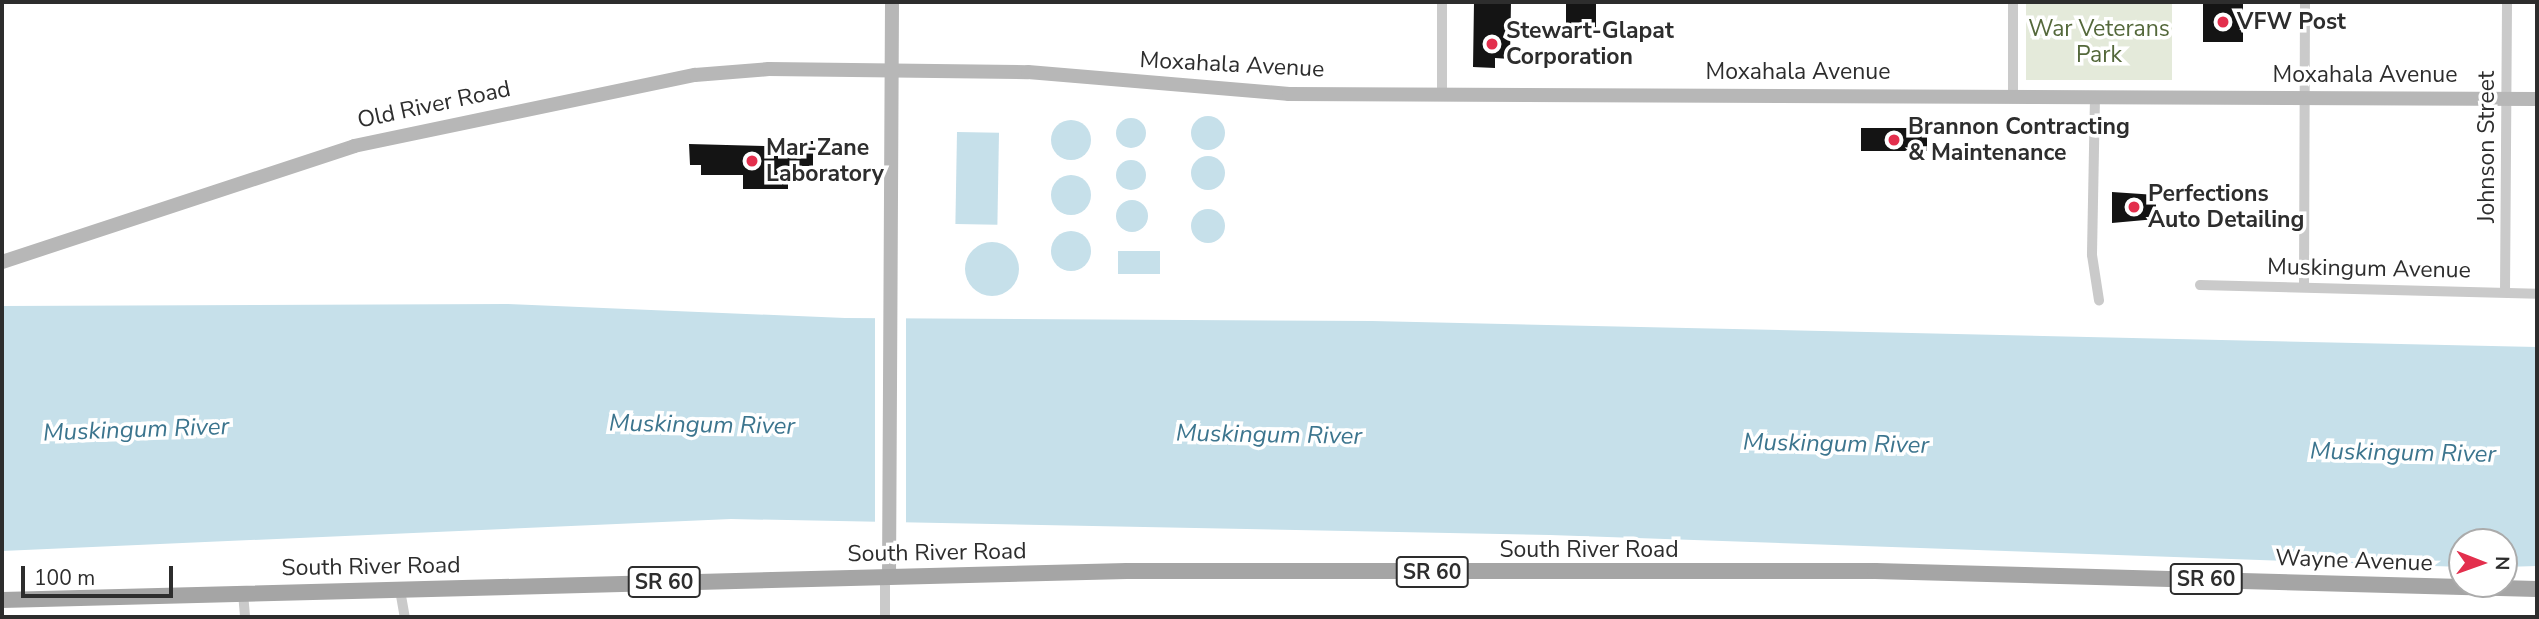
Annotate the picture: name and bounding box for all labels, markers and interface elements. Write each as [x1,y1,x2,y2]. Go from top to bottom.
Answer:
place label: VFW Post [2237,8,2346,36]
marker: VFW Post [2215,14,2231,30]
park label: War Veterans Park [2028,15,2170,69]
place label: Stewart-Glapat Corporation [1506,17,1674,71]
marker: Stewart-Glapat Corporation [1484,36,1500,52]
street label: Moxahala Avenue [1139,46,1325,84]
street label: Moxahala Avenue [1706,58,1890,86]
street label: Moxahala Avenue [2273,61,2457,89]
street label: Johnson Street [2473,71,2501,223]
street label: Old River Road [355,75,513,135]
place label: Brannon Contracting & Maintenance [1908,113,2130,167]
marker: Brannon Contracting & Maintenance [1886,132,1902,148]
place label: Mar-Zane Laboratory [766,134,884,188]
marker: Mar-Zane Laboratory [744,153,760,169]
place label: Perfections Auto Detailing [2148,180,2304,234]
marker: Perfections Auto Detailing [2126,199,2142,215]
street label: Muskingum Avenue [2267,253,2471,285]
water label: Muskingum River [609,409,795,441]
water label: Muskingum River [42,412,230,448]
water label: Muskingum River [1176,419,1362,451]
water label: Muskingum River [1743,428,1929,460]
water label: Muskingum River [2310,437,2496,469]
north arrow [2448,528,2518,598]
street label: South River Road [1499,536,1679,564]
street label: South River Road [847,538,1027,568]
street label: Wayne Avenue [2275,544,2433,578]
scale bar [24,552,177,596]
street label: South River Road [281,552,461,582]
road number: SR 60 [1395,554,1469,590]
text: N [2489,556,2515,571]
road number: SR 60 [2169,562,2243,596]
text: 100 m [34,564,95,592]
road number: SR 60 [627,564,701,600]

